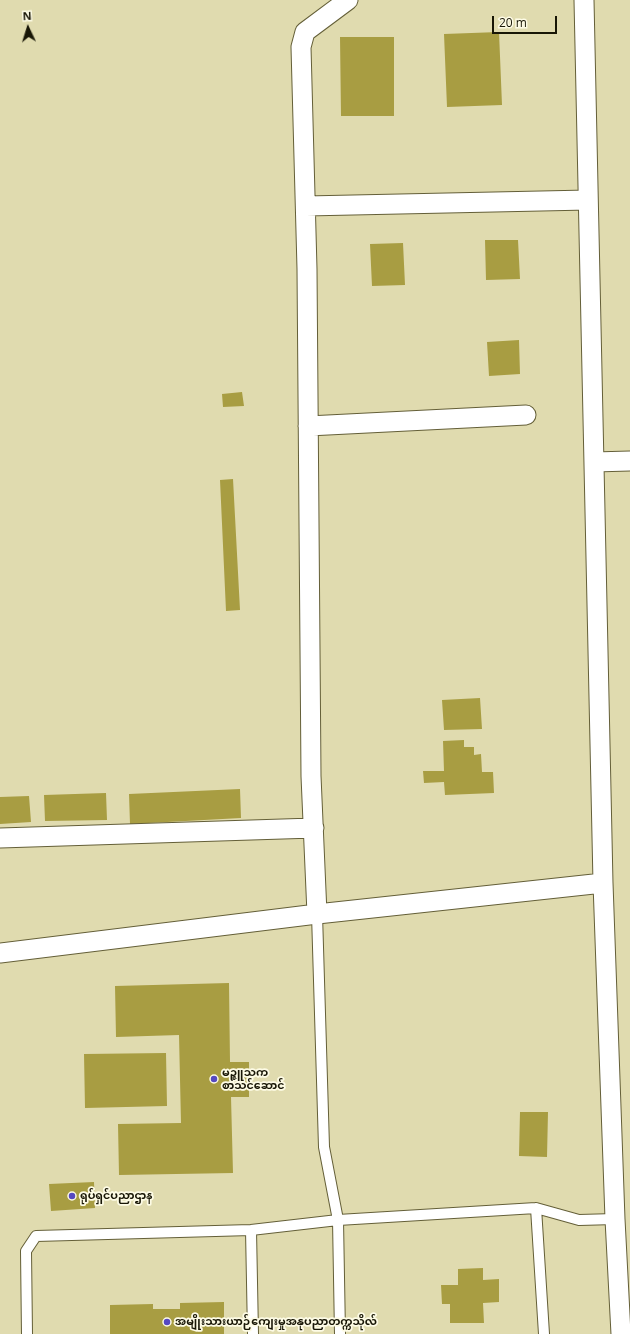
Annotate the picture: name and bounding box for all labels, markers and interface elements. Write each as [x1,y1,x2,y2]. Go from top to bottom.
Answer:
north arrow [8,8,48,48]
text: N [22,8,32,23]
scale bar [494,8,559,34]
text: 20 m [499,14,527,31]
place label: မဉ္ဇူသက စာသင်ဆောင် [222,1066,285,1092]
marker: မဉ္ဇူသက စာသင်ဆောင် [209,1074,219,1084]
place label: ရုပ်ရှင်ပညာဌာန [80,1189,152,1203]
marker: ရုပ်ရှင်ပညာဌာန [67,1191,77,1201]
place label: အမျိုးသားယာဉ်ကျေးမှုအနုပညာတက္ကသိုလ် [175,1315,377,1329]
marker: အမျိုးသားယာဉ်ကျေးမှုအနုပညာတက္ကသိုလ် [162,1317,172,1327]

